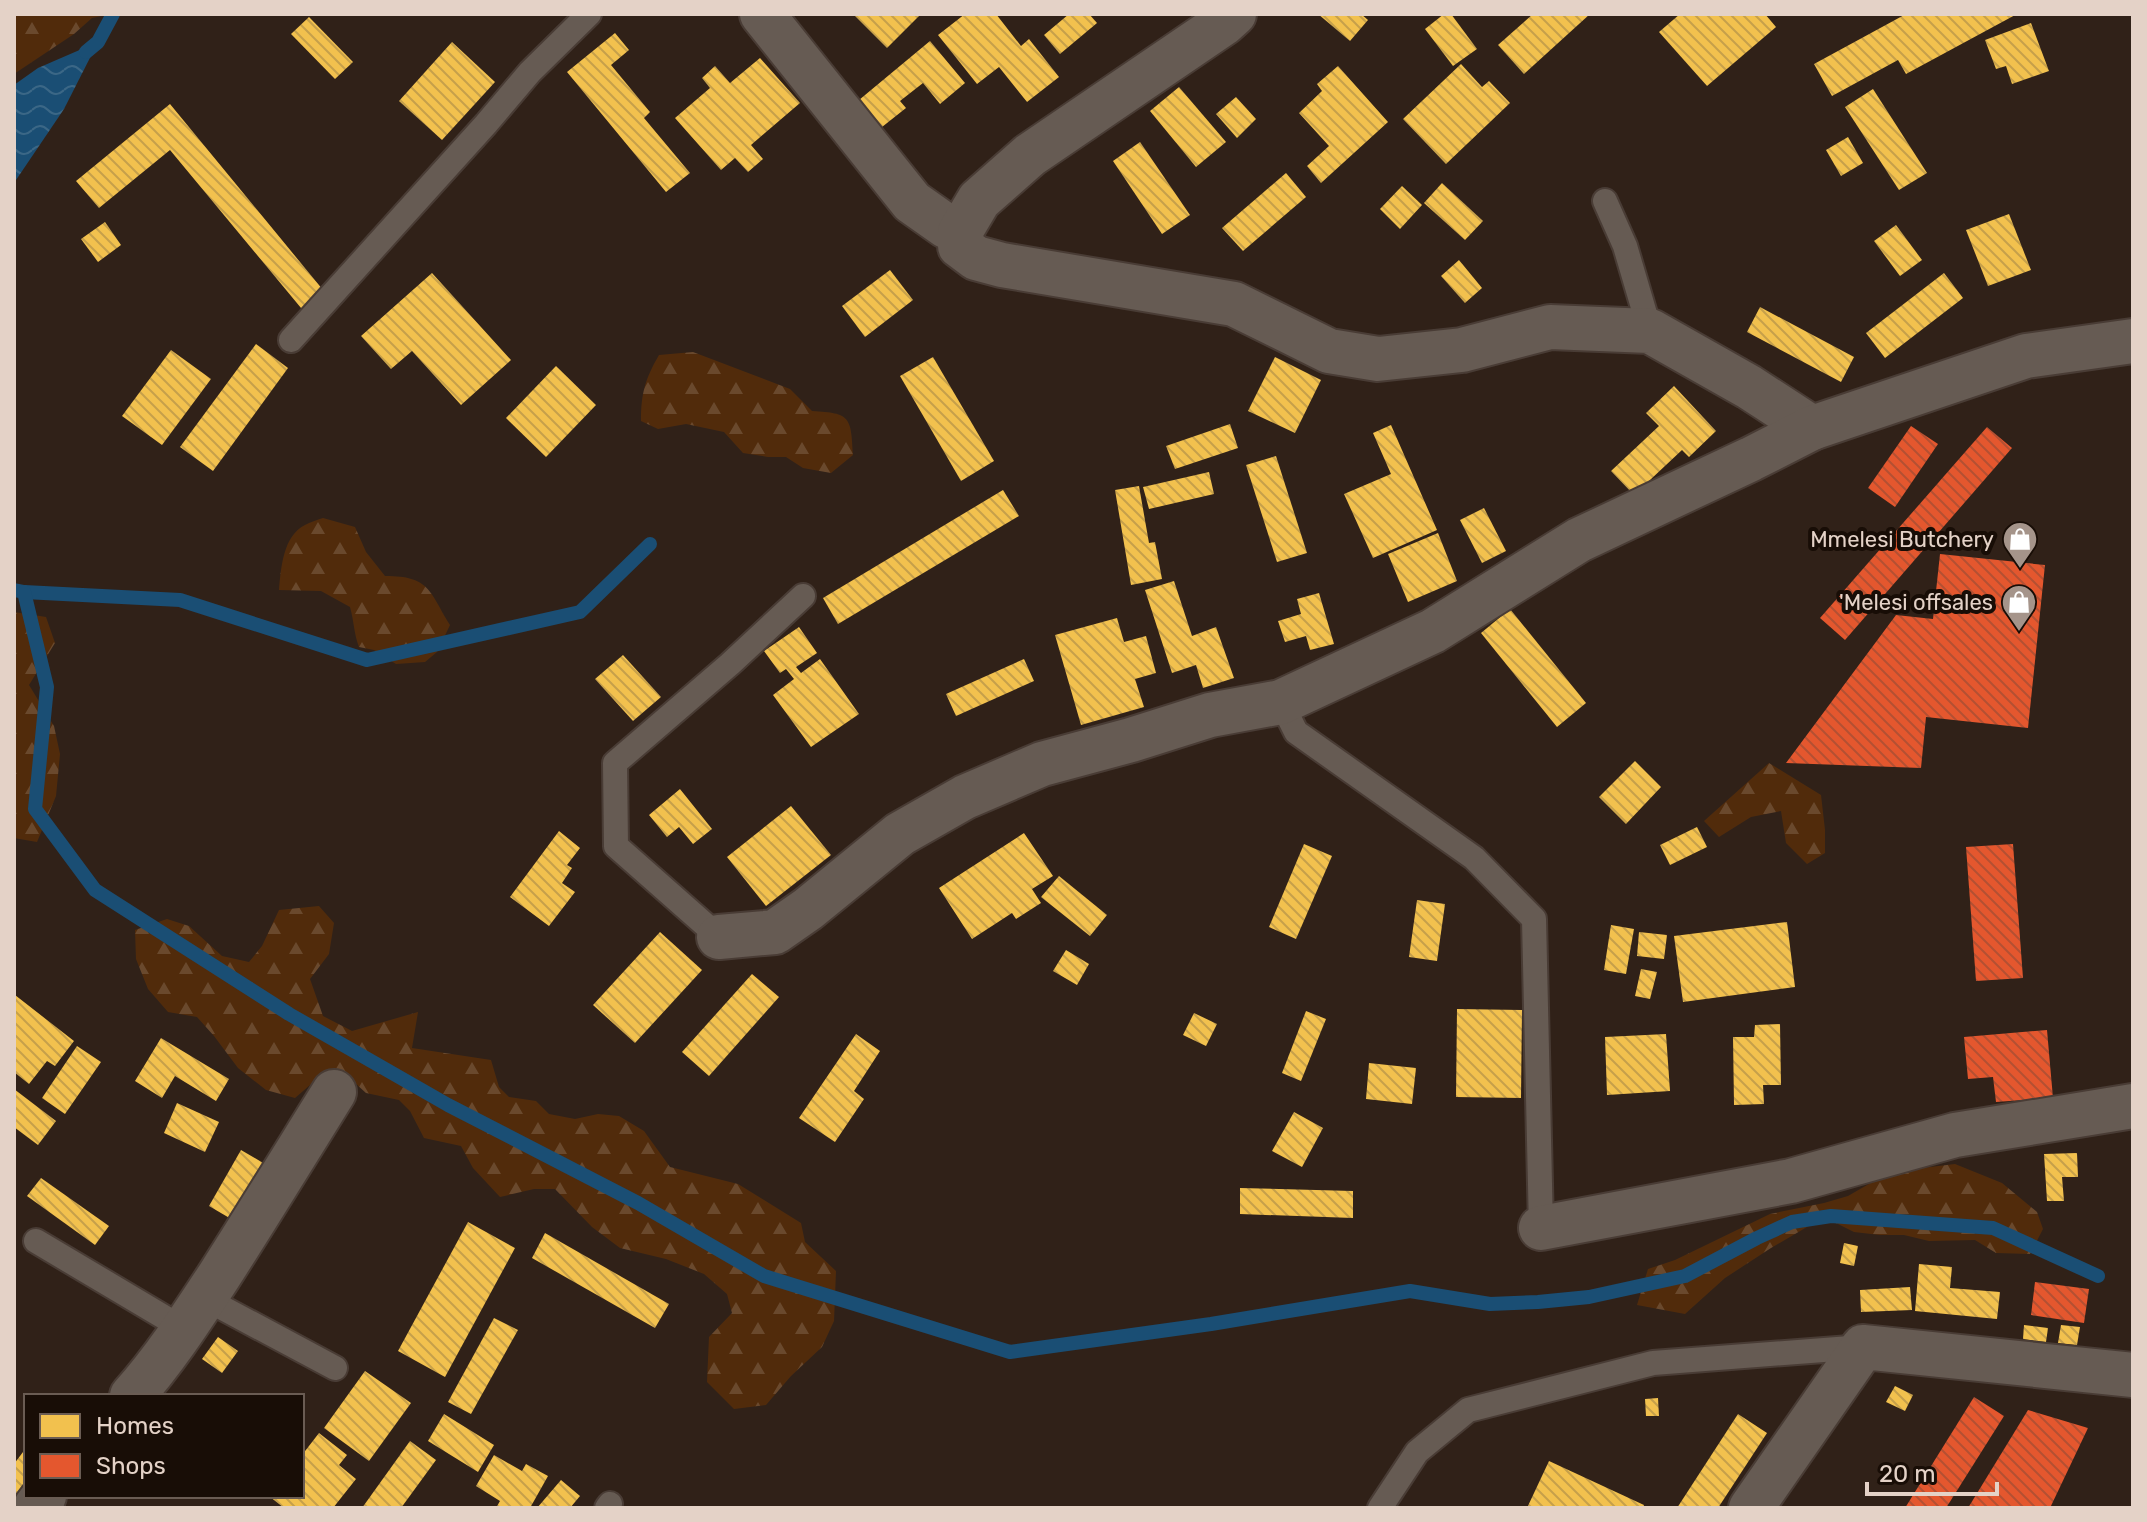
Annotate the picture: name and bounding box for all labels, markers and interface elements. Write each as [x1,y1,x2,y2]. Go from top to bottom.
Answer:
shop icon: Mmelesi Butchery [2001,520,2039,570]
place label: Mmelesi Butchery [1810,526,1994,553]
shop icon: 'Melesi offsales [2000,583,2038,633]
place label: 'Melesi offsales [1839,589,1993,616]
legend [24,1394,304,1498]
text: Homes [96,1412,174,1440]
scale bar [1867,1446,1997,1496]
text: Shops [96,1452,166,1480]
text: 20 m [1879,1460,1936,1488]

